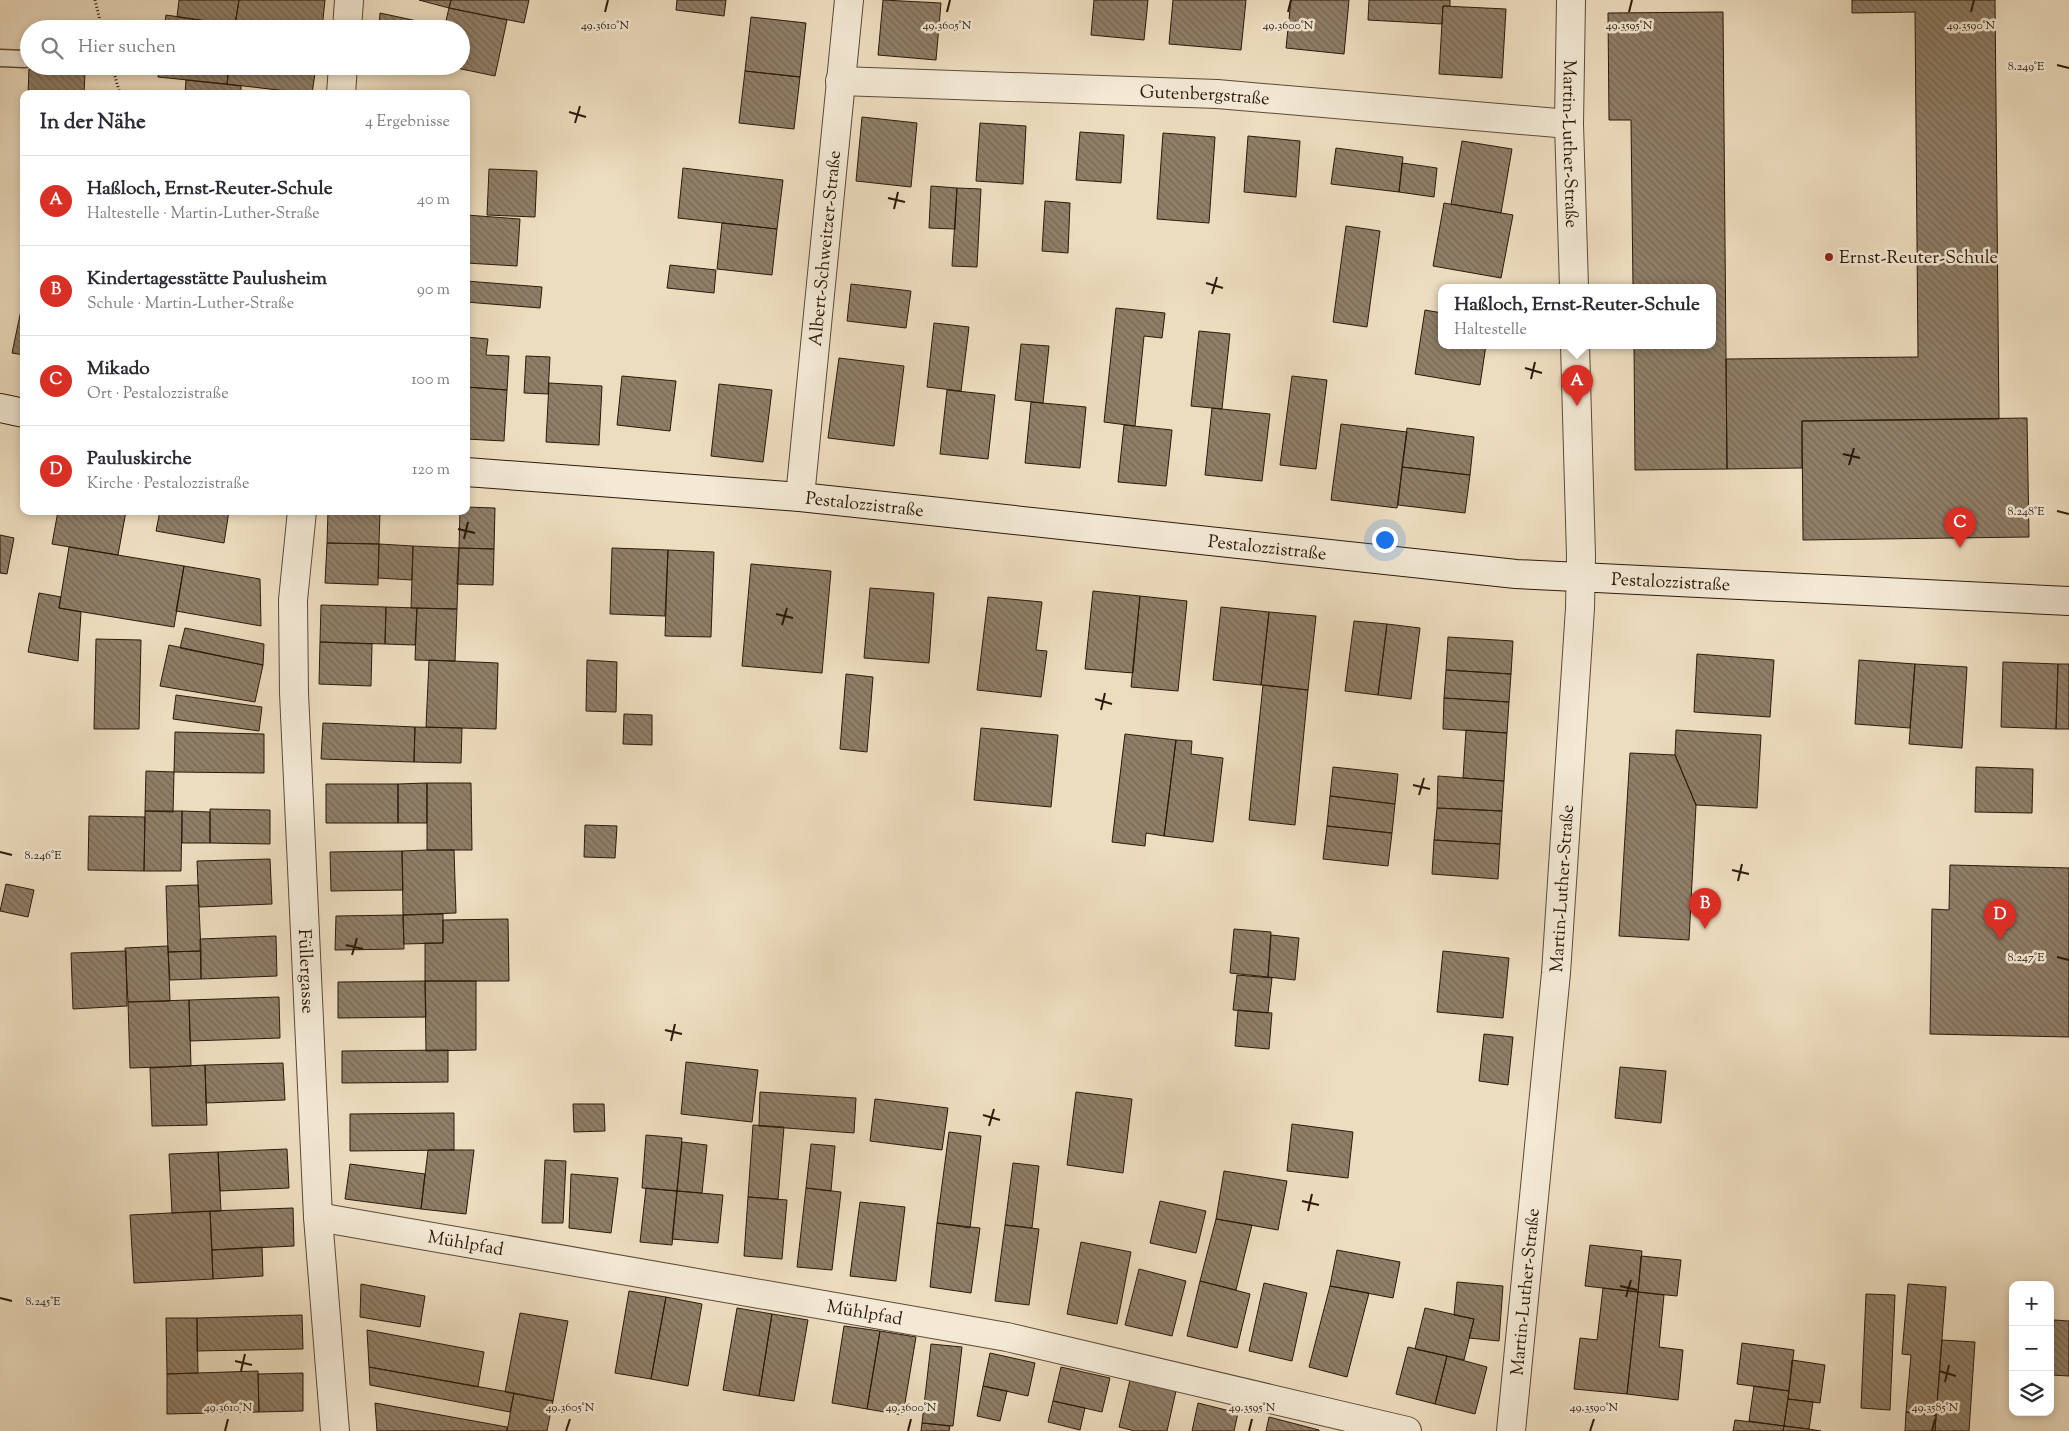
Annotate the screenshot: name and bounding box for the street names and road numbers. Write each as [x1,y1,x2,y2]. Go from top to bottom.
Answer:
street label: Martin-Luther-Straße [1554,60,1583,228]
street label: Gutenbergstraße [1139,80,1271,113]
street label: Albert-Schweitzer-Straße [804,149,849,348]
street label: Pestalozzistraße [804,487,925,525]
street label: Pestalozzistraße [1207,530,1328,569]
street label: Pestalozzistraße [1611,568,1731,599]
street label: Martin-Luther-Straße [1545,804,1582,973]
street label: Füllergasse [290,928,320,1014]
street label: Martin-Luther-Straße [1506,1207,1548,1377]
street label: Mühlpfad [426,1225,505,1264]
street label: Mühlpfad [825,1295,904,1334]

